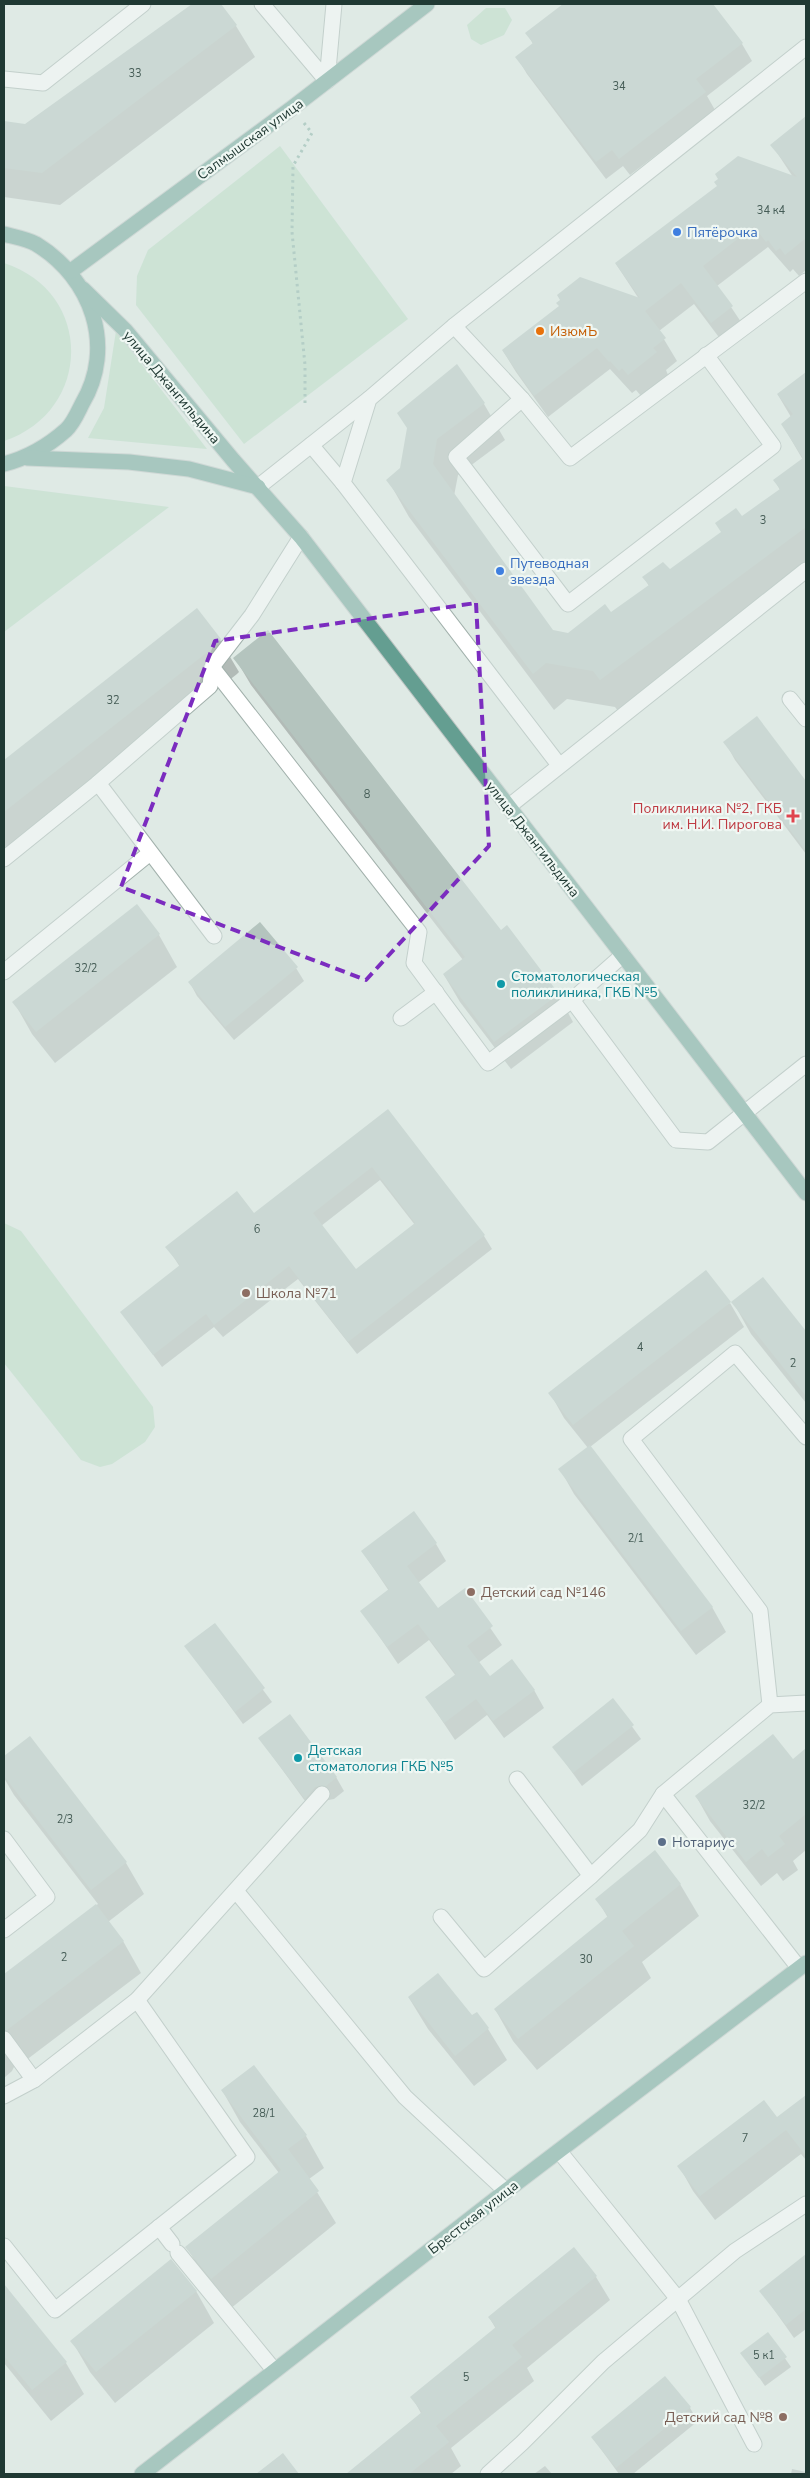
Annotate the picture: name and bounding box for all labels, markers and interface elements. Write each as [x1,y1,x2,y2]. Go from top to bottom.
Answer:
house number: 33 [128,66,142,81]
house number: 34 [612,79,626,94]
street label: Салмышская улица [193,94,307,184]
house number: 34 к4 [757,203,786,218]
place label: Пятёрочка [687,223,758,242]
marker: Пятёрочка [671,226,683,238]
place label: ИзюмЪ [550,322,597,341]
marker: ИзюмЪ [534,325,546,337]
street label: улица Джангильдина [119,327,225,448]
house number: 3 [760,513,766,528]
place label: Путеводная звезда [510,554,589,589]
marker: Путеводная звезда [494,565,506,577]
house number: 32 [106,693,120,708]
street label: улица Джангильдина [481,777,584,901]
house number: 8 [364,787,371,802]
place label: Поликлиника №2, ГКБ им. Н.И. Пирогова [633,799,782,834]
marker: Поликлиника №2, ГКБ им. Н.И. Пирогова [786,809,800,823]
house number: 32/2 [75,961,97,976]
place label: Стоматологическая поликлиника, ГКБ №5 [511,967,658,1002]
marker: Стоматологическая поликлиника, ГКБ №5 [495,978,507,990]
house number: 6 [254,1222,261,1237]
place label: Школа №71 [256,1284,337,1303]
marker: Школа №71 [240,1287,252,1299]
house number: 4 [637,1340,644,1355]
house number: 2 [790,1356,796,1371]
house number: 2/1 [628,1531,644,1546]
place label: Детский сад №146 [481,1583,606,1602]
marker: Детский сад №146 [465,1586,477,1598]
place label: Детская стоматология ГКБ №5 [308,1741,454,1776]
marker: Детская стоматология ГКБ №5 [292,1752,304,1764]
house number: 32/2 [743,1798,765,1813]
house number: 2/3 [57,1812,73,1827]
place label: Нотариус [672,1833,735,1852]
marker: Нотариус [656,1836,668,1848]
house number: 2 [61,1950,67,1965]
house number: 30 [579,1952,593,1967]
house number: 28/1 [253,2106,275,2121]
house number: 7 [742,2131,748,2146]
street label: Брестская улица [424,2176,522,2259]
house number: 5 к1 [753,2348,775,2363]
house number: 5 [463,2370,470,2385]
place label: Детский сад №8 [665,2408,773,2427]
marker: Детский сад №8 [777,2411,789,2423]

